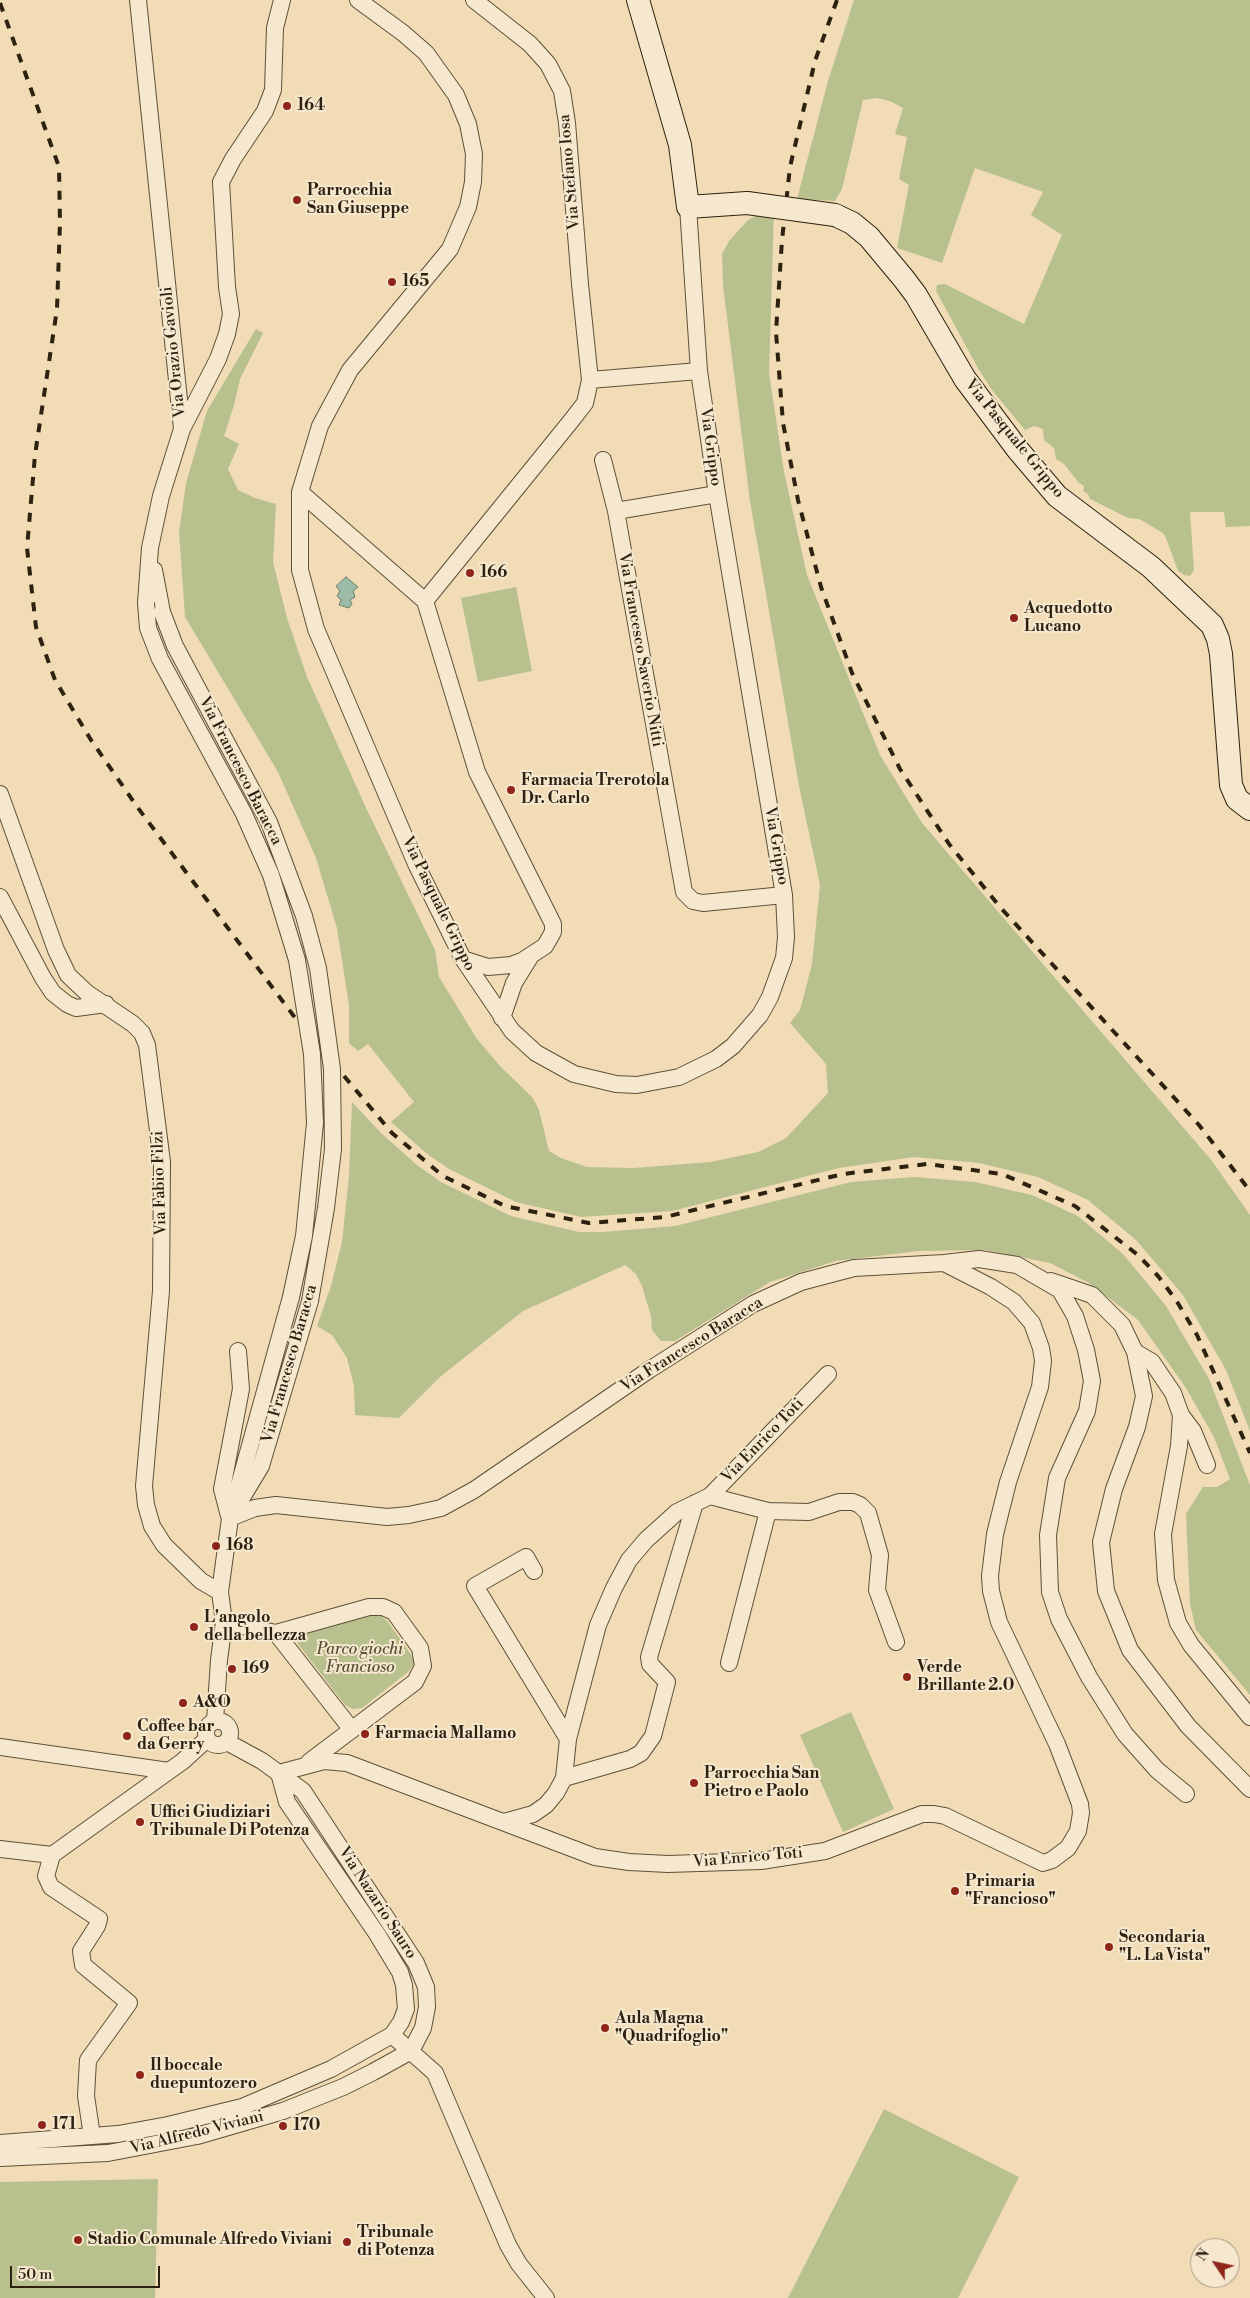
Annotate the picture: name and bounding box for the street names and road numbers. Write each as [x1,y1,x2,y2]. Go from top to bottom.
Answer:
street label: Via Stefano Iosa [555,113,585,231]
street label: Via Orazio Gavioli [158,285,190,419]
street label: Via Pasquale Grippo [960,376,1068,502]
street label: Via Grippo [695,407,725,487]
street label: Via Francesco Saverio Nitti [613,551,667,749]
street label: Via Francesco Baracca [194,694,286,848]
street label: Via Grippo [760,805,792,887]
street label: Via Pasquale Grippo [397,834,479,974]
street label: Via Fabio Filzi [149,1130,171,1236]
street label: Via Francesco Baracca [258,1282,322,1446]
street label: Via Francesco Baracca [617,1293,767,1397]
street label: Via Enrico Toti [718,1395,808,1487]
street label: Via Nazario Sauro [334,1843,420,1963]
street label: Via Enrico Toti [692,1844,804,1872]
street label: Via Alfredo Viviani [128,2107,266,2159]

